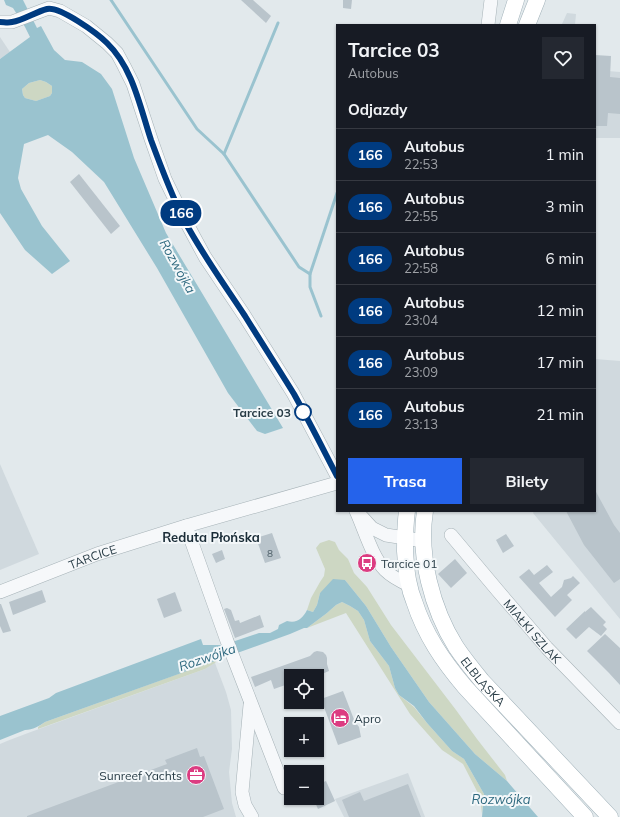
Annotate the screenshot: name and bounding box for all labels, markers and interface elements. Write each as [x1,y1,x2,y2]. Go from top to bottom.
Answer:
button: heart [542,37,584,79]
text: Tarcice 03 [348,38,440,62]
text: Autobus [348,65,399,81]
text: Odjazdy [348,100,408,119]
text: Autobus [404,137,464,156]
text: 1 min [546,145,584,164]
text: 166 [357,146,383,164]
text: 22:53 [404,156,438,172]
text: Autobus [404,189,464,208]
text: 3 min [546,197,584,216]
text: 166 [357,198,383,216]
line badge: 166 [158,200,204,226]
text: 166 [168,204,194,222]
text: 22:55 [404,208,438,224]
water label: Rozwójka [157,236,199,296]
text: Autobus [404,241,464,260]
text: 6 min [546,249,584,268]
text: 166 [357,250,383,268]
text: 22:58 [404,260,438,276]
text: Autobus [404,293,464,312]
text: 12 min [537,301,584,320]
text: 166 [357,302,383,320]
text: 23:04 [404,312,438,328]
text: Autobus [404,345,464,364]
text: 17 min [537,353,584,372]
text: 166 [357,354,383,372]
text: 23:09 [404,364,438,380]
text: Autobus [404,397,464,416]
marker: Tarcice 03 [294,403,312,421]
place label: Tarcice 03 [233,405,291,420]
text: 21 min [537,405,584,424]
text: 166 [357,406,383,424]
text: 23:13 [404,416,438,432]
button: Trasa [348,458,462,504]
button: Bilety [470,458,584,504]
district label: Reduta Płońska [162,529,260,545]
street label: TARCICE [66,541,118,572]
house number: 8 [267,547,273,560]
bus stop icon: Tarcice 01 [356,552,378,574]
place label: Tarcice 01 [381,556,438,571]
street label: MIAŁKI SZLAK [501,596,565,666]
water label: Rozwójka [177,640,238,674]
street label: ELBLĄSKA [458,654,509,709]
map controls [284,669,324,805]
button: locate [284,669,324,709]
hotel icon: Apro [329,707,351,729]
place label: Apro [354,711,381,726]
button: + [284,717,324,757]
office icon: Sunreef Yachts [185,764,207,786]
button: − [284,765,324,805]
place label: Sunreef Yachts [99,768,182,783]
water label: Rozwójka [472,791,531,807]

